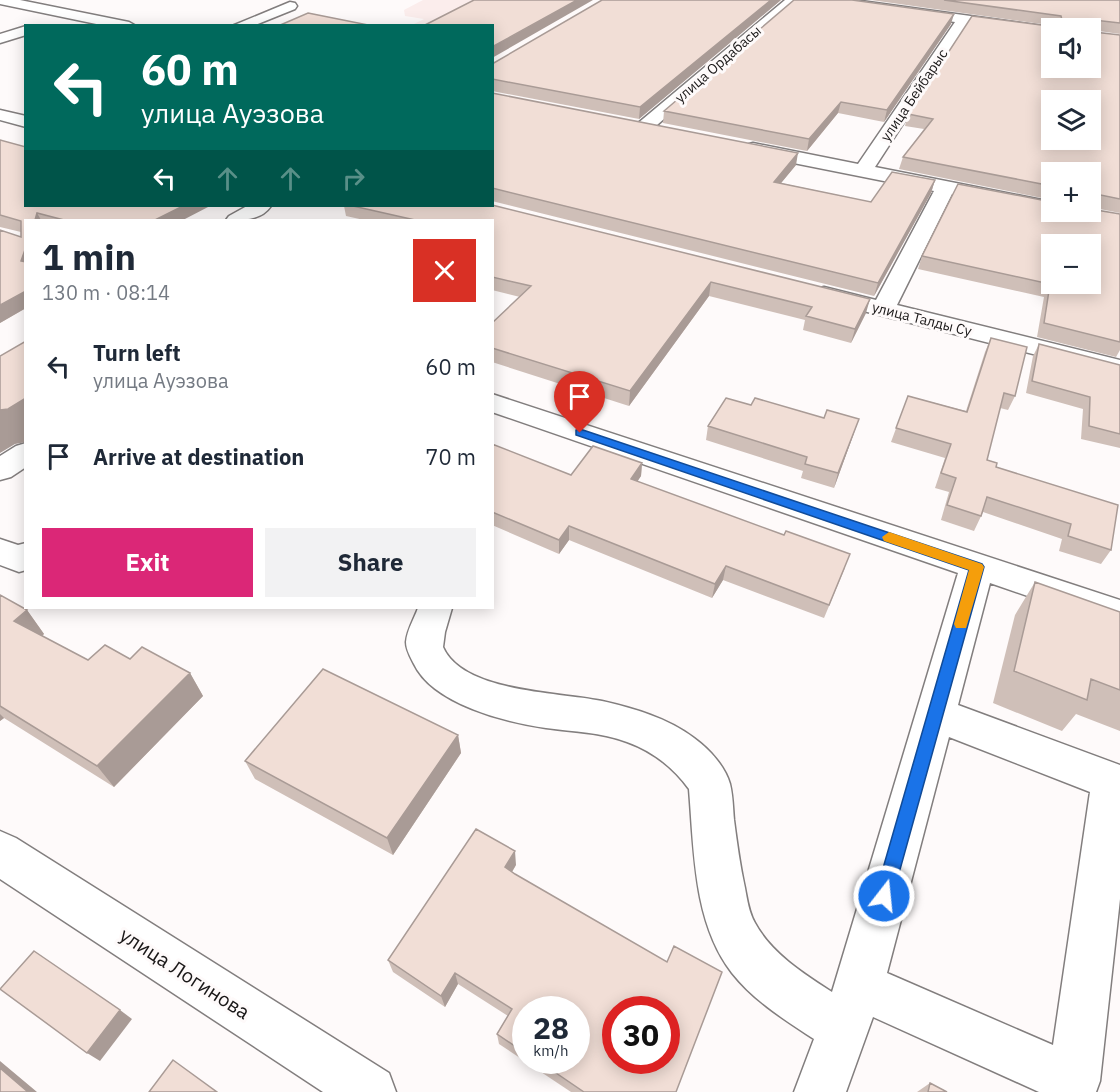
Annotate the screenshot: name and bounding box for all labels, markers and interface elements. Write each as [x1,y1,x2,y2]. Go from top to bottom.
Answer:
map controls [1041,18,1101,294]
button: sound [1041,18,1101,78]
street label: улица Ордабасы [671,22,765,106]
text: 60 m [141,42,239,97]
street label: улица Бейбарыс [876,45,952,145]
icon: left [42,48,120,126]
button: layers [1041,90,1101,150]
text: улица Ауэзова [141,95,324,130]
icon: left [148,162,181,195]
icon: ahead [211,162,244,195]
icon: ahead [274,162,307,195]
icon: right [337,162,370,195]
button: + [1041,162,1101,222]
text: 1 min [42,233,136,280]
button: − [1041,234,1101,294]
button: close [413,239,476,302]
text: 130 m · 08:14 [42,279,170,306]
street label: улица Талды Су [870,298,974,340]
text: Turn left [93,338,181,367]
icon: left [42,350,75,383]
text: 60 m [425,352,476,381]
text: улица Ауэзова [93,367,229,394]
pin [554,371,605,433]
icon: arrive [563,380,596,413]
icon: arrive [42,440,75,473]
text: Arrive at destination [93,442,304,471]
text: 70 m [425,442,476,471]
button: Exit [42,528,253,597]
button: Share [265,528,476,597]
position arrow [852,864,916,928]
street label: улица Логинова [115,921,256,1025]
speed limit sign: 30 [602,996,680,1074]
text: 28 [533,1008,569,1047]
text: km/h [533,1041,569,1060]

